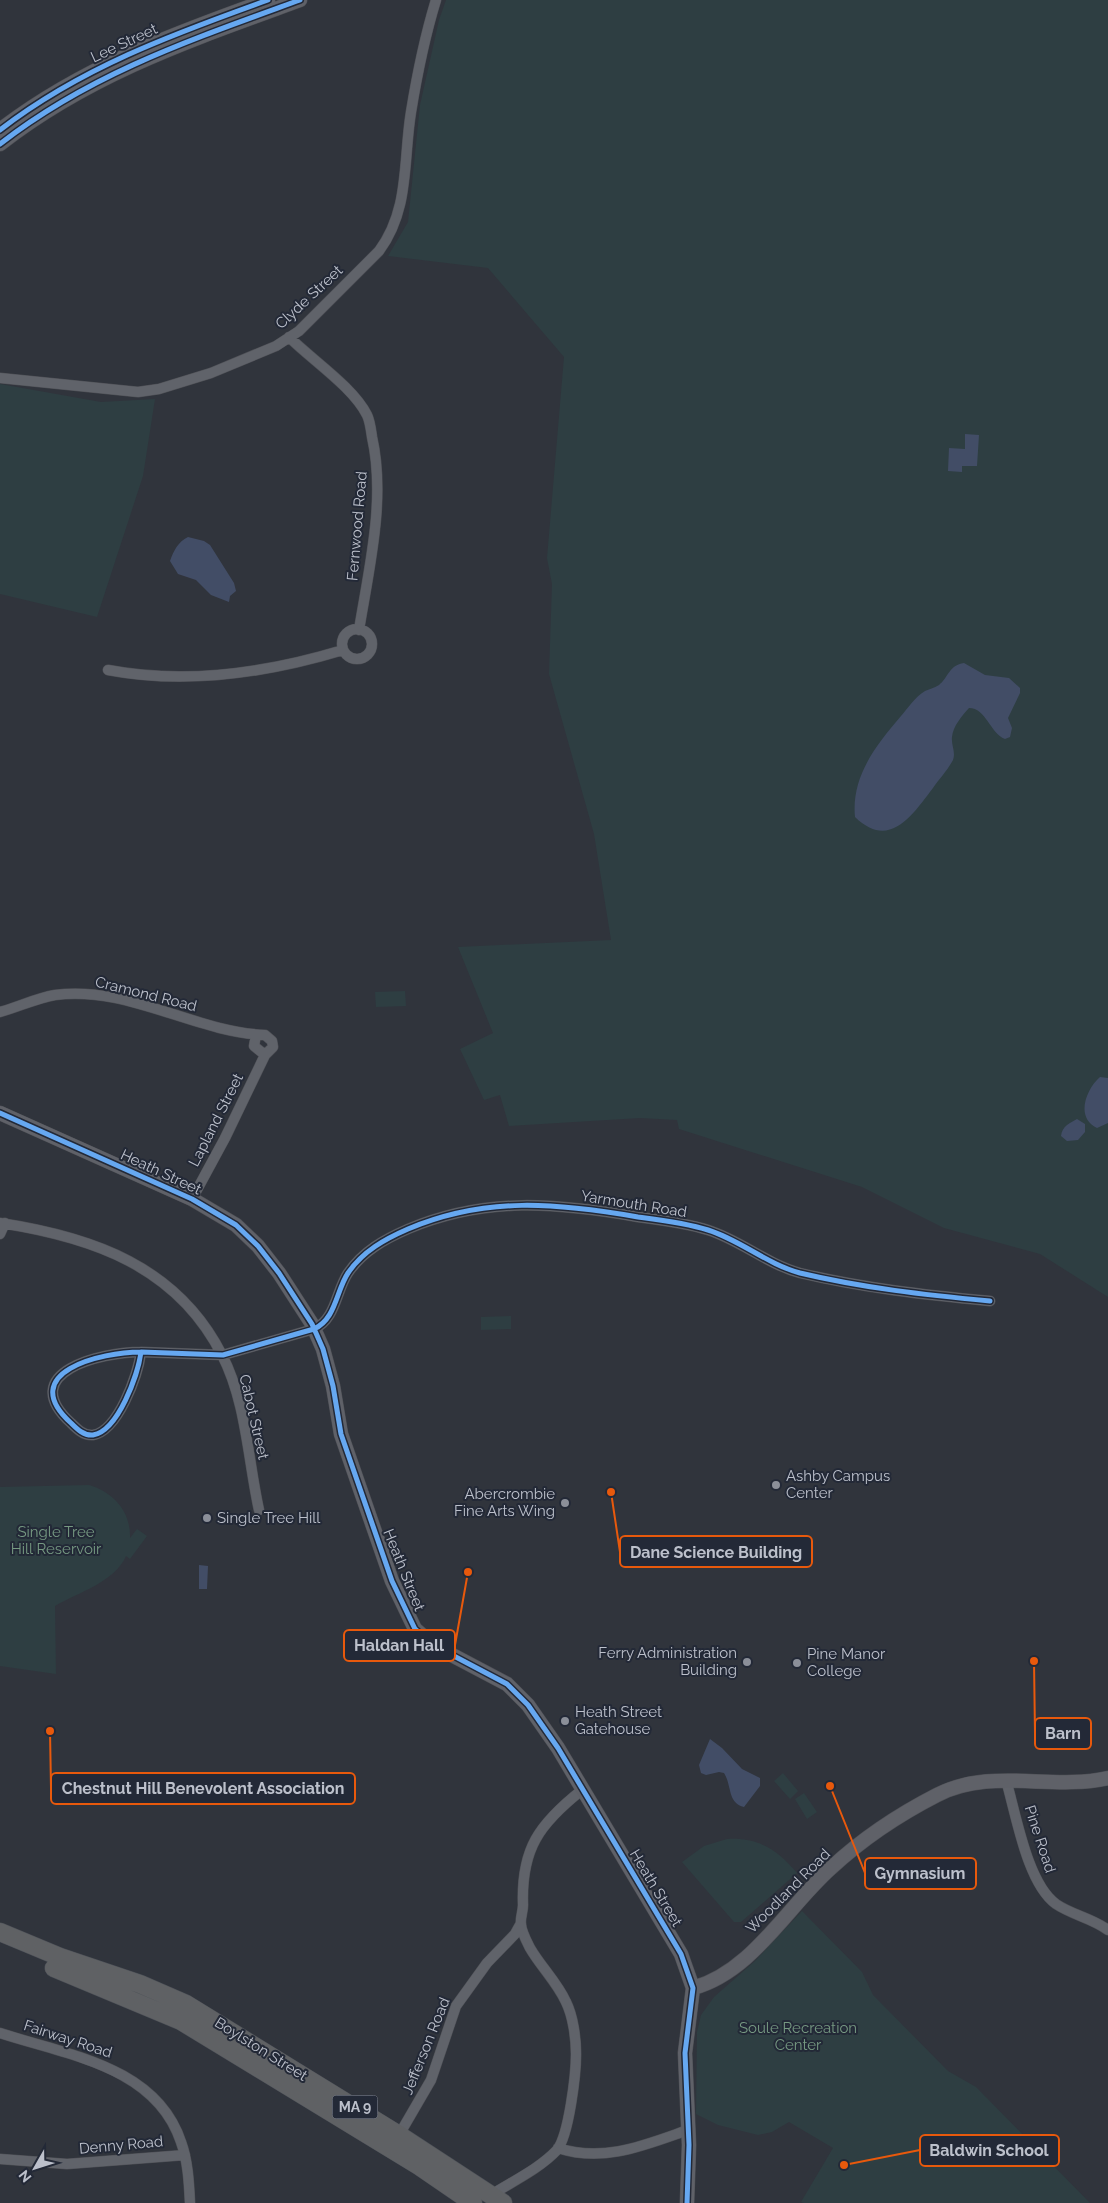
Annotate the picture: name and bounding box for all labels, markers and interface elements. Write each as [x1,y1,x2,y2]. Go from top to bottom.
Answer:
street label: Lee Street [88,20,160,66]
street label: Clyde Street [272,261,346,333]
street label: Fernwood Road [343,470,371,582]
street label: Cramond Road [93,973,199,1015]
street label: Lapland Street [185,1071,247,1169]
street label: Heath Street [118,1145,204,1199]
street label: Yarmouth Road [580,1187,688,1221]
street label: Cabot Street [235,1373,273,1461]
place label: Ashby Campus Center [786,1467,890,1502]
marker: Ashby Campus Center [770,1479,782,1491]
place label: Abercrombie Fine Arts Wing [454,1485,555,1520]
marker: Abercrombie Fine Arts Wing [559,1497,571,1509]
place label: Single Tree Hill [217,1509,321,1527]
marker: Single Tree Hill [201,1512,213,1524]
park label: Single Tree Hill Reservoir [11,1523,102,1558]
street label: Heath Street [379,1526,429,1614]
callout: Dane Science Building [620,1536,812,1567]
text: Dane Science Building [630,1543,802,1562]
callout: Haldan Hall [344,1630,455,1661]
text: Haldan Hall [354,1636,445,1655]
place label: Ferry Administration Building [598,1644,737,1679]
place label: Pine Manor College [807,1645,886,1680]
marker: Ferry Administration Building [741,1656,753,1668]
marker: Pine Manor College [791,1657,803,1669]
place label: Heath Street Gatehouse [575,1703,662,1738]
marker: Heath Street Gatehouse [559,1715,571,1727]
callout: Barn [1035,1718,1091,1749]
text: Barn [1045,1724,1081,1743]
callout: Chestnut Hill Benevolent Association [51,1773,355,1804]
text: Chestnut Hill Benevolent Association [62,1779,344,1798]
street label: Pine Road [1021,1803,1059,1875]
street label: Woodland Road [742,1845,834,1937]
street label: Heath Street [626,1846,686,1930]
callout: Gymnasium [865,1858,976,1889]
text: Gymnasium [875,1864,965,1883]
street label: Jefferson Road [398,1995,454,2097]
street label: Boylston Street [211,2013,311,2085]
street label: Fairway Road [21,2016,115,2062]
park label: Soule Recreation Center [739,2019,857,2054]
road number: MA 9 [332,2096,378,2118]
street label: Denny Road [78,2132,164,2158]
callout: Baldwin School [920,2135,1059,2166]
text: Baldwin School [929,2141,1050,2160]
north arrow [10,2143,60,2193]
text: N [15,2167,34,2185]

